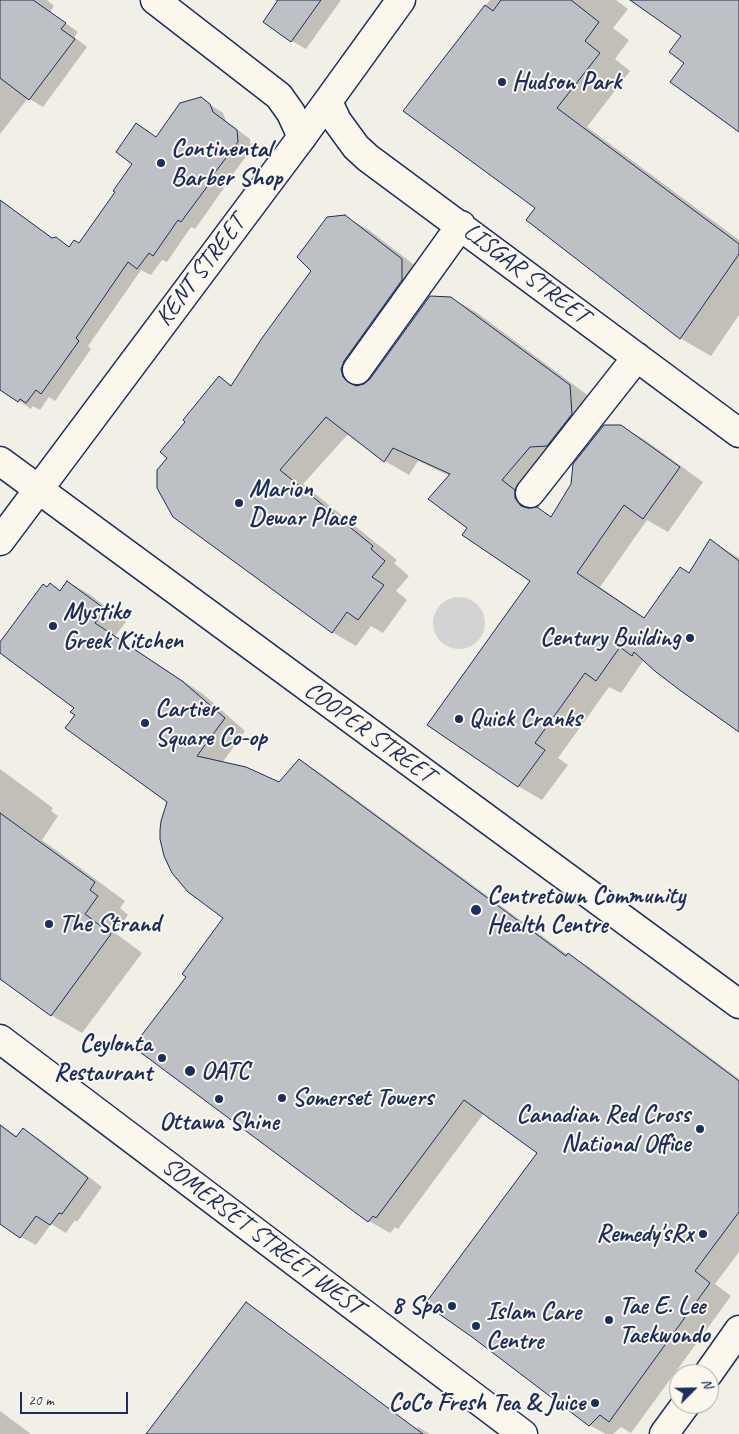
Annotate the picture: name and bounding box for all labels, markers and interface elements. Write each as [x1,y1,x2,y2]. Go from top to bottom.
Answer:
place label: Hudson Park [512,67,621,97]
marker: Hudson Park [496,76,508,88]
place label: Continental Barber Shop [171,134,282,193]
marker: Continental Barber Shop [155,157,167,169]
street label: KENT STREET [150,210,252,332]
street label: LISGAR STREET [457,217,595,331]
place label: Marion Dewar Place [249,474,355,533]
marker: Marion Dewar Place [233,497,245,509]
place label: Mystiko Greek Kitchen [63,597,183,656]
marker: Mystiko Greek Kitchen [47,620,59,632]
place label: Century Building [540,623,680,653]
marker: Century Building [684,632,696,644]
street label: COOPER STREET [298,676,440,790]
place label: Cartier Square Co-op [155,694,267,753]
place label: Quick Cranks [469,704,581,734]
marker: Quick Cranks [453,713,465,725]
marker: Cartier Square Co-op [139,717,151,729]
place label: Centretown Community Health Centre [487,881,685,940]
marker: Centretown Community Health Centre [469,903,483,917]
place label: The Strand [59,909,160,939]
marker: The Strand [43,918,55,930]
place label: Ceylonta Restaurant [54,1029,152,1088]
marker: Ceylonta Restaurant [156,1052,168,1064]
place label: OATC [201,1056,249,1086]
marker: OATC [183,1064,197,1078]
place label: Somerset Towers [292,1083,433,1113]
marker: Somerset Towers [276,1092,288,1104]
marker: Ottawa Shine [213,1093,225,1105]
place label: Canadian Red Cross National Office [516,1100,690,1159]
place label: Ottawa Shine [159,1107,279,1137]
marker: Canadian Red Cross National Office [694,1123,706,1135]
street label: SOMERSET STREET WEST [155,1151,369,1323]
place label: Remedy'sRx [596,1219,693,1249]
marker: Remedy'sRx [697,1228,709,1240]
place label: 8 Spa [392,1291,442,1321]
place label: Tae E. Lee Taekwondo [619,1291,710,1350]
place label: Islam Care Centre [486,1297,581,1356]
marker: 8 Spa [446,1300,458,1312]
marker: Tae E. Lee Taekwondo [603,1314,615,1326]
marker: Islam Care Centre [470,1320,482,1332]
north arrow [669,1364,719,1414]
text: N [698,1376,717,1391]
scale bar [22,1382,130,1414]
place label: CoCo Fresh Tea & Juice [389,1388,585,1418]
text: 20 m [28,1391,54,1410]
marker: CoCo Fresh Tea & Juice [589,1397,601,1409]

